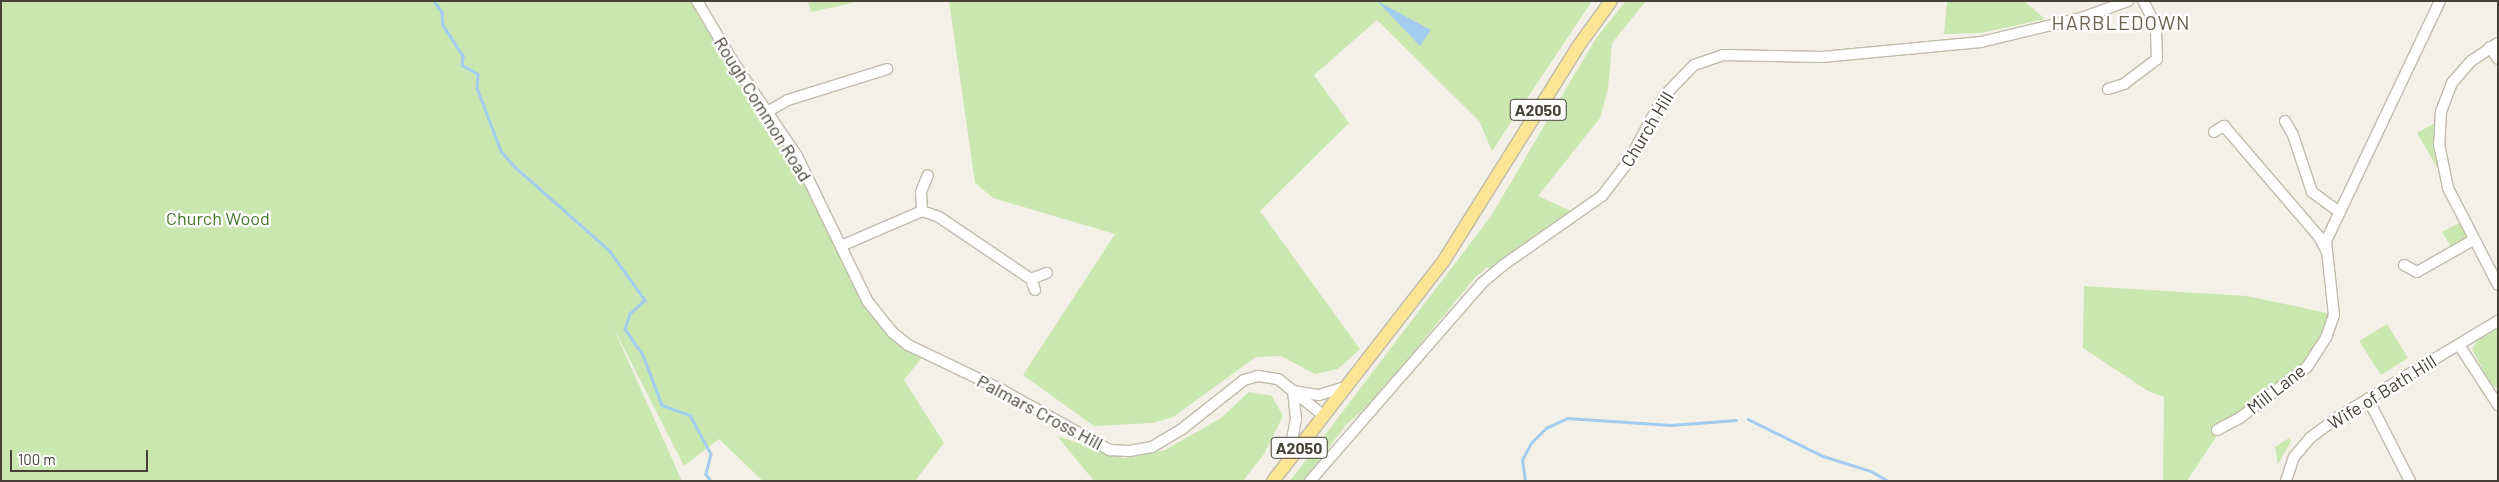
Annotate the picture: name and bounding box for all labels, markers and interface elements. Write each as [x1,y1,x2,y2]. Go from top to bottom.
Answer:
district label: HARBLEDOWN [2050,10,2192,34]
street label: Rough Common Road [710,33,816,185]
street label: Church Hill [1616,87,1678,171]
road number: A2050 [1509,96,1567,124]
park label: Church Wood [166,207,270,229]
street label: Wife of Bath Hill [2324,350,2440,434]
street label: Mill Lane [2243,360,2309,418]
street label: Palmars Cross Hill [973,370,1107,454]
road number: A2050 [1270,434,1328,462]
scale bar [12,440,150,472]
text: 100 m [18,450,56,468]

